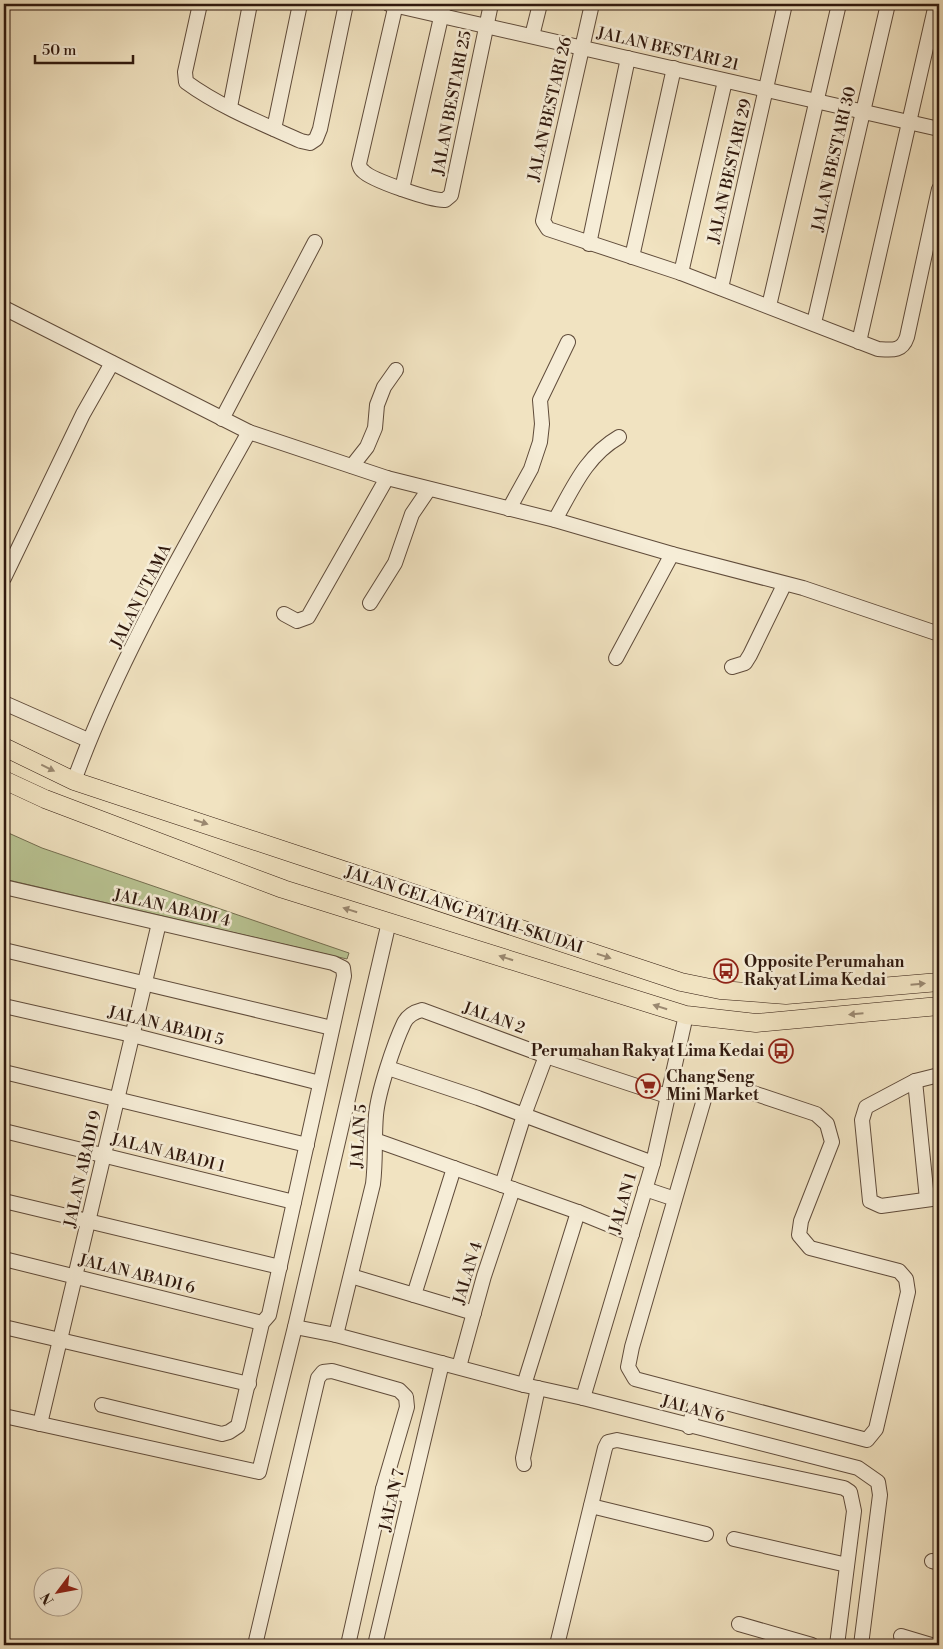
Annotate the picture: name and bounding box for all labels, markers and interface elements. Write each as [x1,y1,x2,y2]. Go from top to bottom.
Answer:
street label: JALAN BESTARI 21 [594,23,741,75]
street label: JALAN BESTARI 25 [428,29,476,178]
scale bar [35,32,132,64]
street label: JALAN BESTARI 26 [523,35,576,184]
text: 50 m [42,41,76,60]
street label: JALAN BESTARI 30 [807,85,860,234]
street label: JALAN BESTARI 29 [703,97,756,246]
street label: JALAN UTAMA [106,540,176,652]
one-way arrow [41,764,55,772]
one-way arrow [194,818,209,826]
street label: JALAN GELANG PATAH-SKUDAI [342,862,586,958]
street label: JALAN ABADI 4 [111,885,233,931]
one-way arrow [343,906,358,914]
place label: Opposite Perumahan Rakyat Lima Kedai [744,952,905,990]
one-way arrow [597,953,612,961]
one-way arrow [498,954,513,962]
bus stop icon: Opposite Perumahan Rakyat Lima Kedai [713,958,739,984]
one-way arrow [911,980,927,988]
street label: JALAN 2 [459,997,528,1038]
street label: JALAN ABADI 5 [105,1002,226,1050]
one-way arrow [653,1003,668,1011]
one-way arrow [848,1010,864,1018]
bus stop icon: Perumahan Rakyat Lima Kedai [768,1038,794,1064]
place label: Perumahan Rakyat Lima Kedai [531,1041,764,1061]
place label: Chang Seng Mini Market [666,1067,759,1105]
supermarket icon: Chang Seng Mini Market [635,1073,661,1099]
street label: JALAN 5 [347,1103,371,1170]
street label: JALAN ABADI 9 [60,1108,106,1230]
street label: JALAN ABADI 1 [108,1129,227,1177]
street label: JALAN 1 [605,1170,641,1237]
street label: JALAN 4 [449,1239,487,1308]
street label: JALAN ABADI 6 [76,1250,198,1298]
street label: JALAN 6 [658,1391,727,1427]
street label: JALAN 7 [375,1467,409,1534]
north arrow [32,1566,82,1616]
text: N [37,1589,58,1608]

